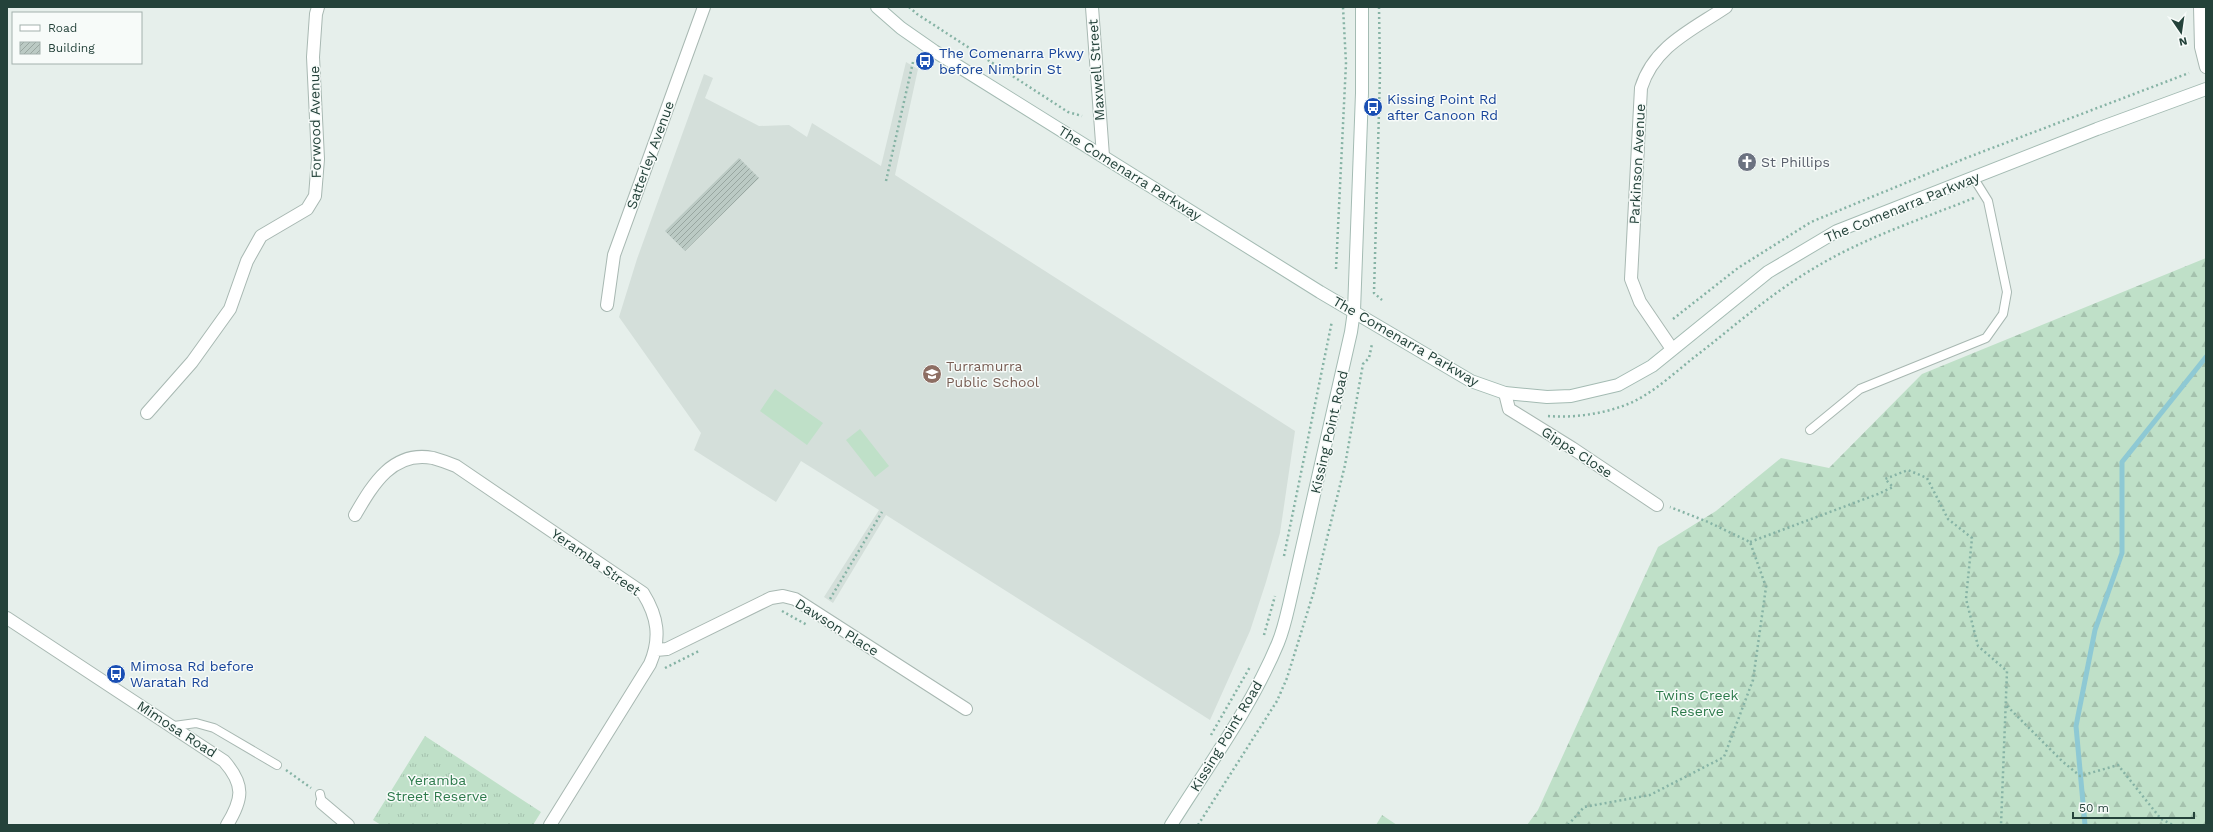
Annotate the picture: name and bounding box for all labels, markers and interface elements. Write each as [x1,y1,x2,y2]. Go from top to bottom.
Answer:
legend [12,12,142,64]
north arrow [2161,12,2201,52]
street label: Maxwell Street [1084,19,1108,121]
text: Road [48,21,77,35]
text: N [2178,34,2189,49]
text: Building [48,41,95,55]
place label: The Comenarra Pkwy before Nimbrin St [939,45,1084,77]
bus stop icon: The Comenarra Pkwy before Nimbrin St [914,50,936,72]
street label: Forwood Avenue [306,66,324,178]
place label: Kissing Point Rd after Canoon Rd [1387,91,1498,123]
bus stop icon: Kissing Point Rd after Canoon Rd [1362,96,1384,118]
street label: Satterley Avenue [623,99,677,211]
street label: Parkinson Avenue [1626,103,1648,225]
street label: The Comenarra Parkway [1055,122,1205,224]
church icon: St Phillips [1736,151,1758,173]
place label: St Phillips [1761,154,1830,170]
street label: The Comenarra Parkway [1822,168,1983,245]
street label: The Comenarra Parkway [1330,293,1482,390]
place label: Turramurra Public School [946,358,1040,390]
school or university icon: Turramurra Public School [921,363,943,385]
street label: Kissing Point Road [1307,369,1351,495]
street label: Gipps Close [1539,423,1615,481]
street label: Yeramba Street [548,525,644,599]
street label: Dawson Place [792,595,882,659]
place label: Mimosa Rd before Waratah Rd [130,658,254,690]
bus stop icon: Mimosa Rd before Waratah Rd [105,663,127,685]
street label: Kissing Point Road [1187,678,1265,794]
park label: Twins Creek Reserve [1656,687,1739,719]
street label: Mimosa Road [134,697,220,761]
park label: Yeramba Street Reserve [387,772,487,804]
scale bar [2073,794,2194,820]
text: 50 m [2079,801,2109,815]

